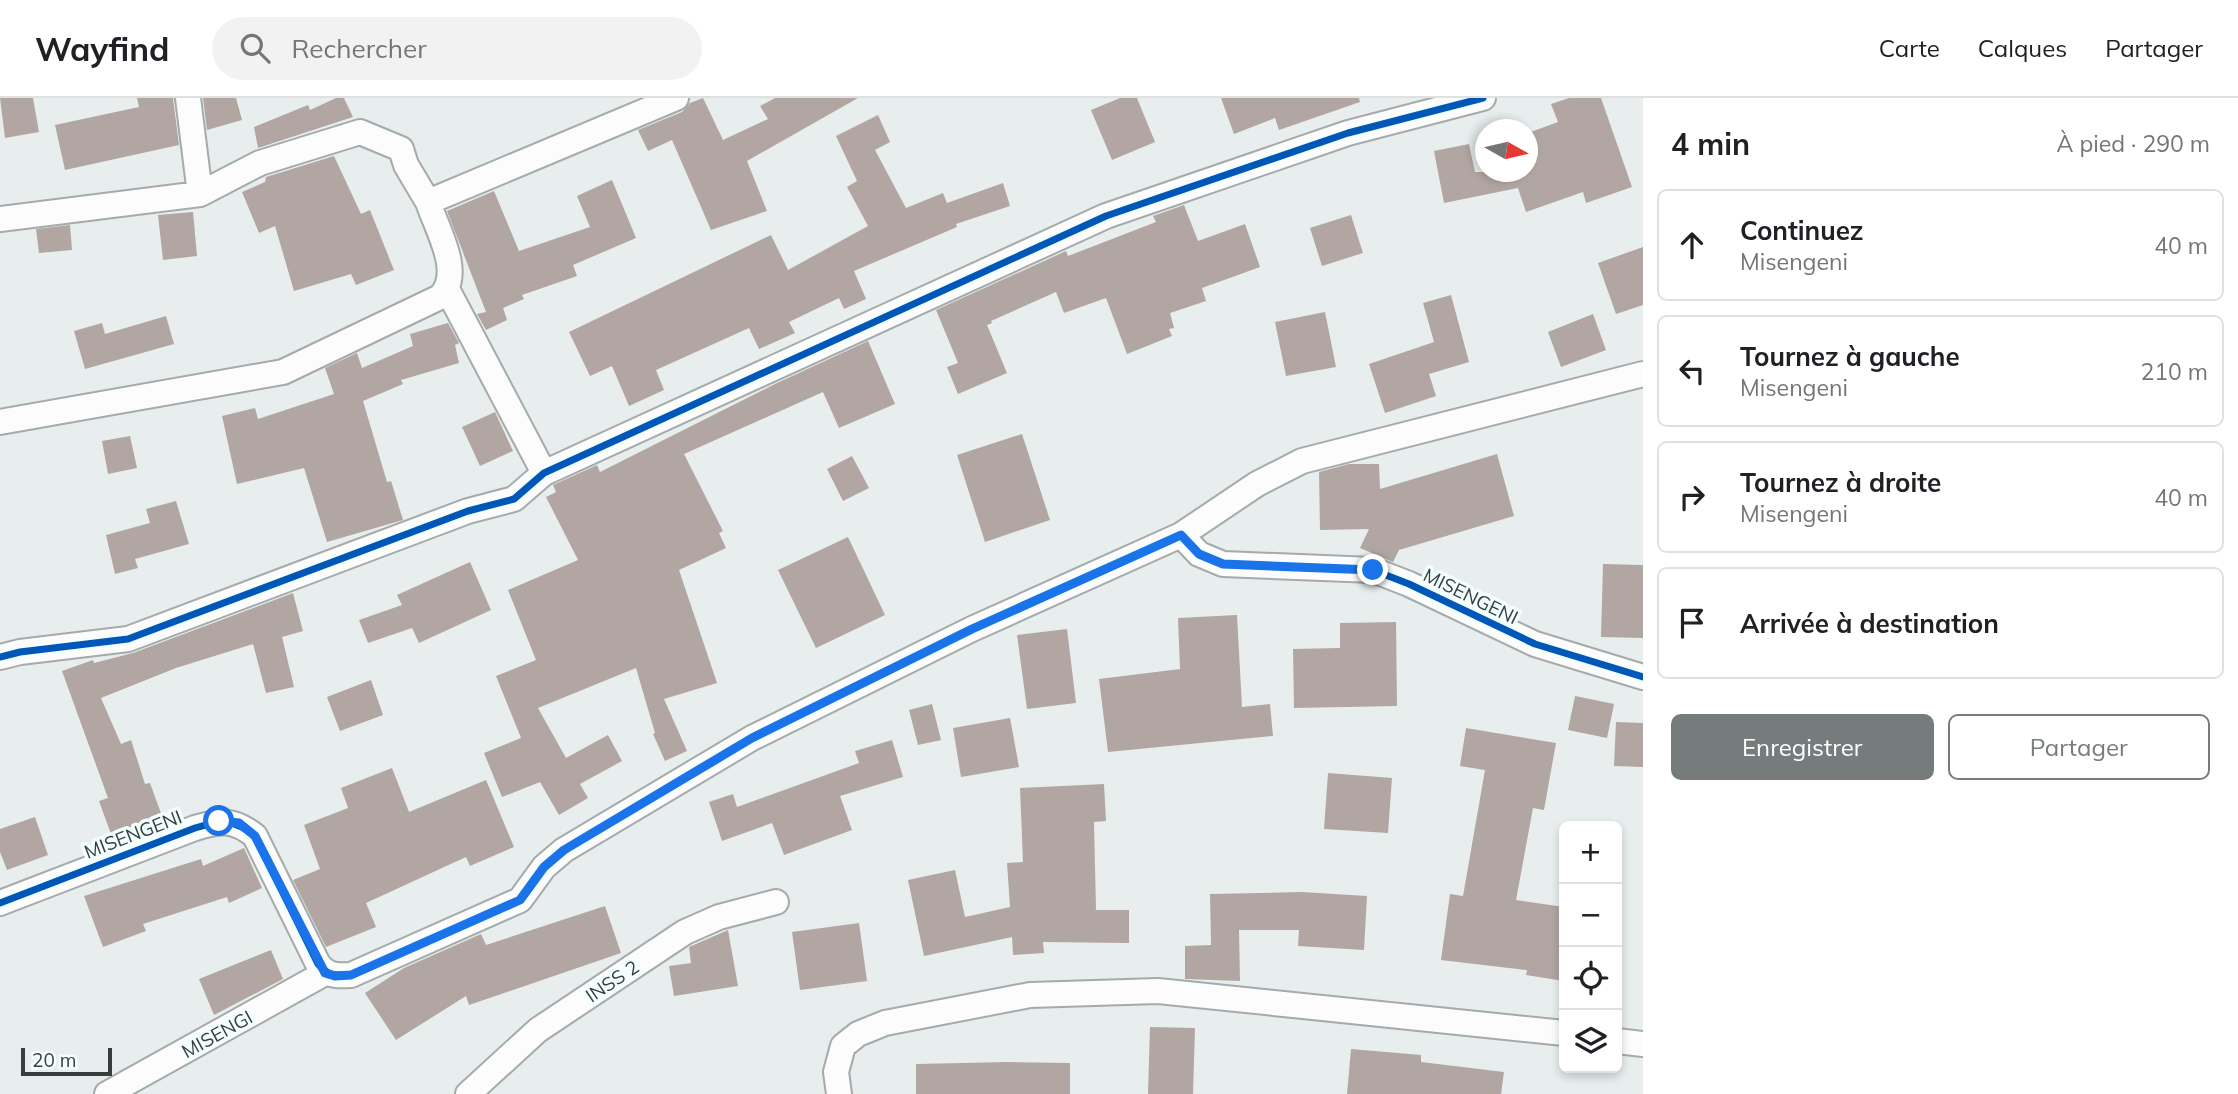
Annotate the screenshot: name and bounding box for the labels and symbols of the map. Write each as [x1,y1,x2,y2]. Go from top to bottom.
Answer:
north arrow [1475,119,1538,182]
route end [1357,554,1388,585]
street label: MISENGENI [1420,563,1522,629]
street label: MISENGENI [81,804,185,864]
route start [203,805,234,836]
street label: INSS 2 [581,955,643,1007]
street label: MISENGI [177,1005,257,1063]
scale bar [21,1045,112,1077]

